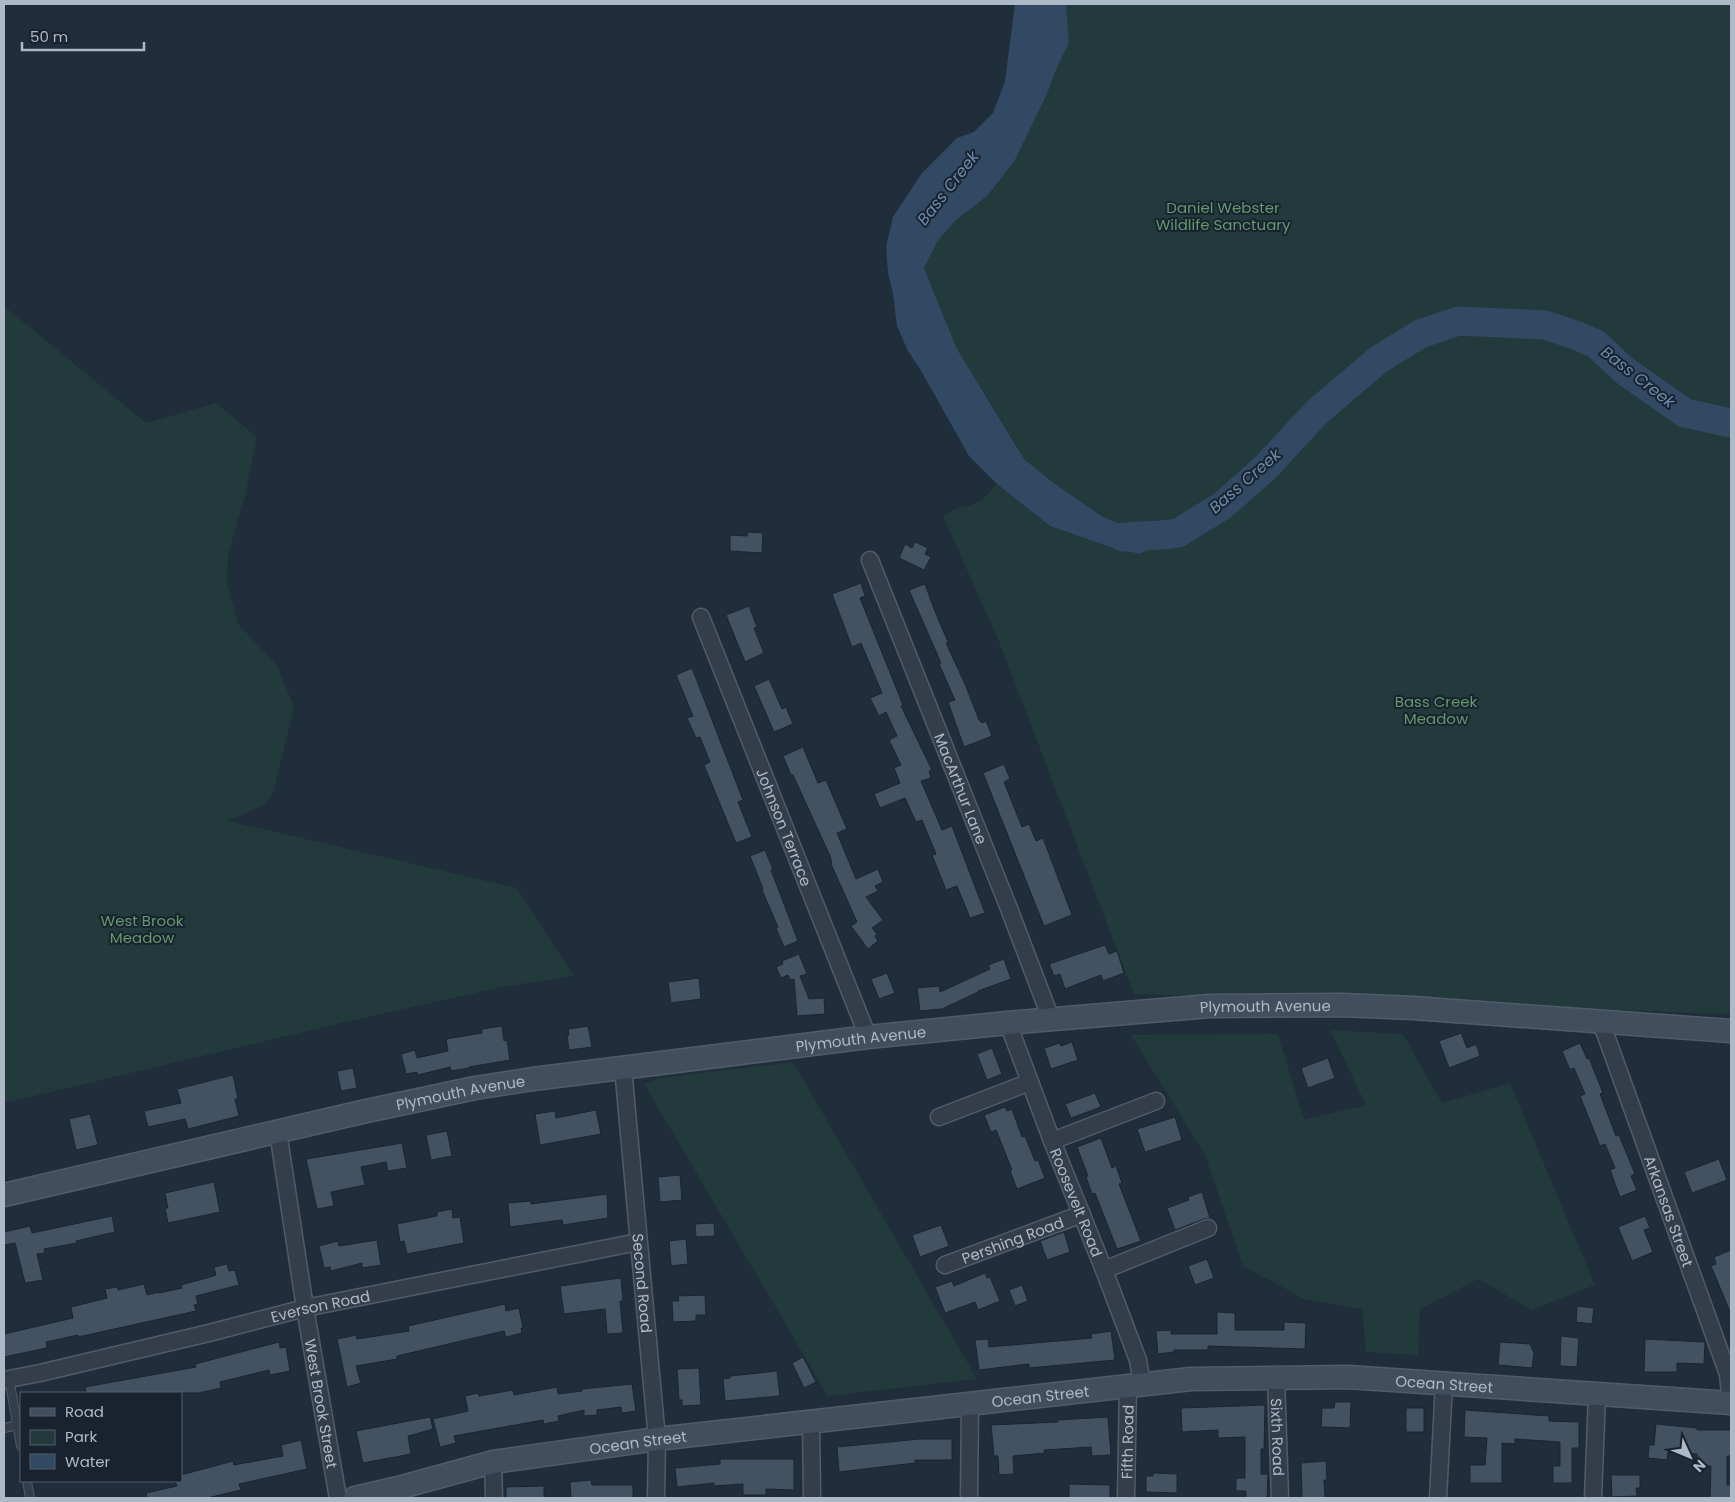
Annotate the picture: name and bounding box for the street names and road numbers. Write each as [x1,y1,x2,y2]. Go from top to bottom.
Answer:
street label: MacArthur Lane [930,730,993,847]
street label: Johnson Terrace [752,765,817,889]
street label: Plymouth Avenue [1199,995,1331,1017]
street label: Plymouth Avenue [794,1021,927,1056]
street label: Plymouth Avenue [394,1070,526,1115]
street label: Roosevelt Road [1045,1145,1108,1260]
street label: Arkansas Street [1639,1152,1699,1270]
street label: Pershing Road [958,1211,1067,1268]
street label: Second Road [628,1233,658,1334]
street label: Everson Road [268,1285,372,1327]
street label: West Brook Street [300,1337,343,1470]
street label: Ocean Street [1395,1370,1494,1397]
street label: Ocean Street [990,1380,1090,1412]
street label: Sixth Road [1266,1398,1290,1476]
street label: Fifth Road [1116,1405,1138,1479]
street label: Ocean Street [588,1425,688,1459]

